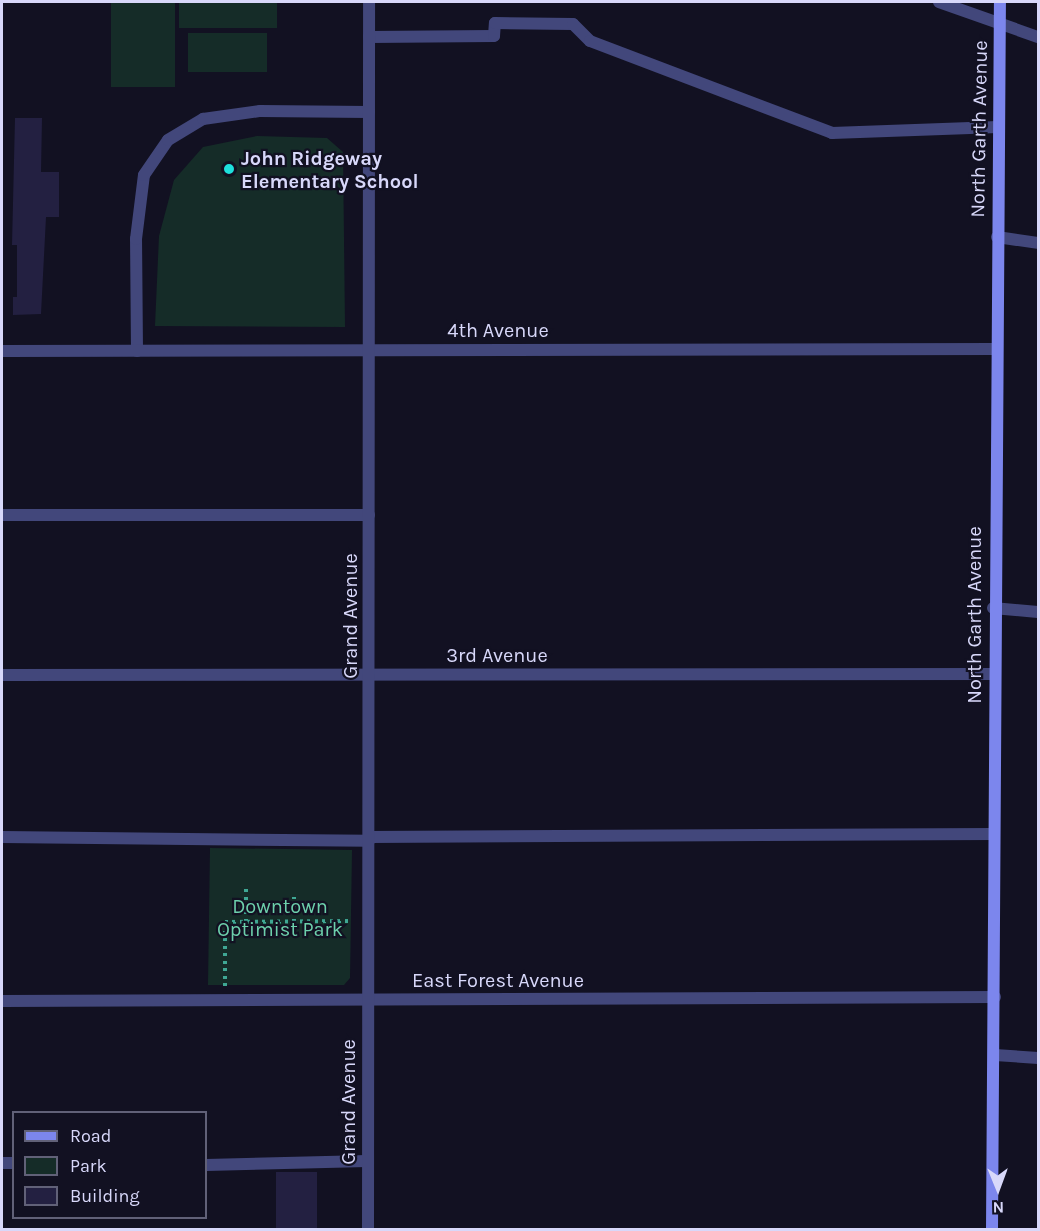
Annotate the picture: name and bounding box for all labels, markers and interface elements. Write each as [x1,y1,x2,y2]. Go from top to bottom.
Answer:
street label: North Garth Avenue [965,40,993,218]
place label: John Ridgeway Elementary School [241,146,419,193]
marker: John Ridgeway Elementary School [222,162,236,176]
street label: 4th Avenue [447,318,549,342]
street label: North Garth Avenue [962,526,986,704]
street label: Grand Avenue [338,553,362,679]
street label: 3rd Avenue [446,643,548,667]
park label: Downtown Optimist Park [217,894,343,941]
street label: East Forest Avenue [412,968,584,992]
street label: Grand Avenue [336,1039,360,1165]
legend [12,1111,207,1219]
text: Road [70,1125,111,1147]
text: Park [70,1155,107,1177]
north arrow [968,1159,1028,1219]
text: Building [70,1185,140,1207]
text: N [992,1198,1004,1217]

